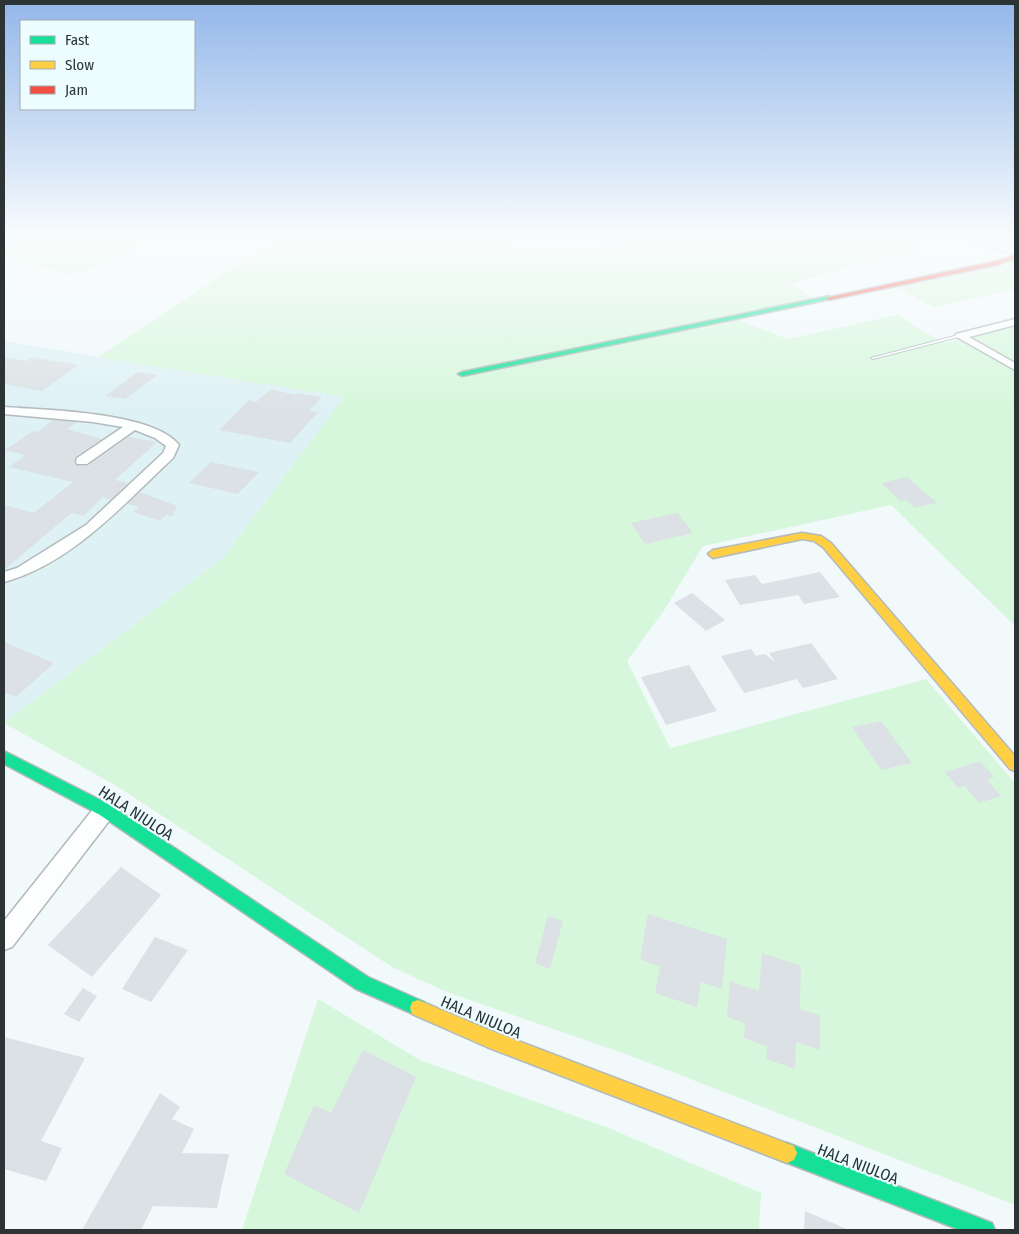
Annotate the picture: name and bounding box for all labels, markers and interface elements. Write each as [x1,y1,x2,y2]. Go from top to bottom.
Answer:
legend [20,20,195,110]
text: Fast [65,31,89,49]
text: Slow [65,56,94,74]
text: Jam [65,81,88,99]
street label: HALA NIULOA [95,782,177,845]
street label: HALA NIULOA [438,992,525,1043]
street label: HALA NIULOA [815,1140,902,1188]

